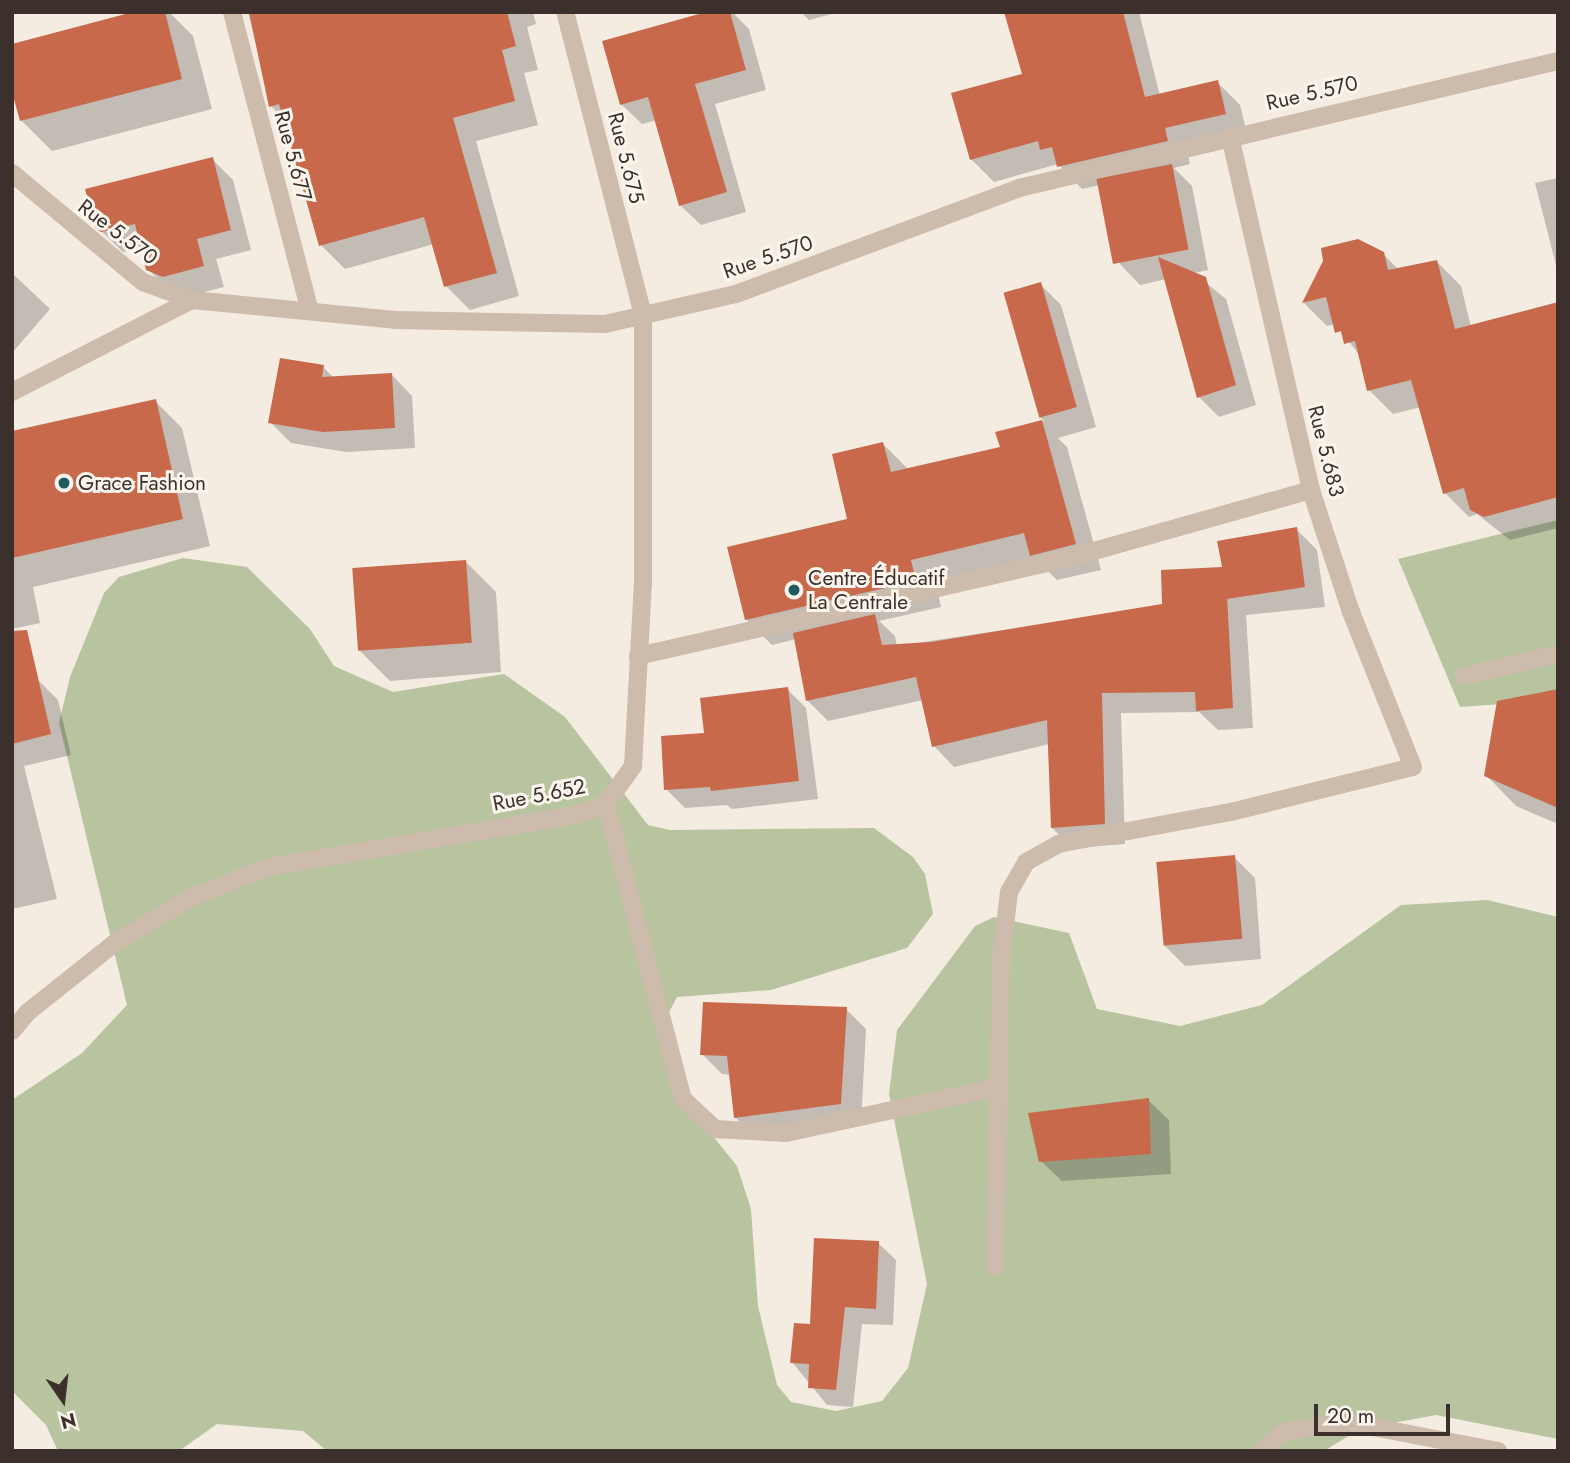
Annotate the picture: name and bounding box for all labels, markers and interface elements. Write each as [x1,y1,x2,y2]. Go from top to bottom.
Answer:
street label: Rue 5.570 [1264,70,1360,116]
street label: Rue 5.677 [269,108,317,204]
street label: Rue 5.675 [603,110,649,206]
street label: Rue 5.570 [73,194,163,270]
street label: Rue 5.570 [720,230,816,284]
street label: Rue 5.683 [1303,403,1349,499]
place label: Grace Fashion [78,470,206,496]
marker: Grace Fashion [56,475,72,491]
place label: Centre Éducatif La Centrale [808,565,944,615]
marker: Centre Éducatif La Centrale [786,582,802,598]
street label: Rue 5.652 [490,774,588,816]
north arrow [28,1365,98,1435]
scale bar [1318,1390,1454,1434]
text: 20 m [1327,1401,1374,1431]
text: N [58,1406,79,1436]

